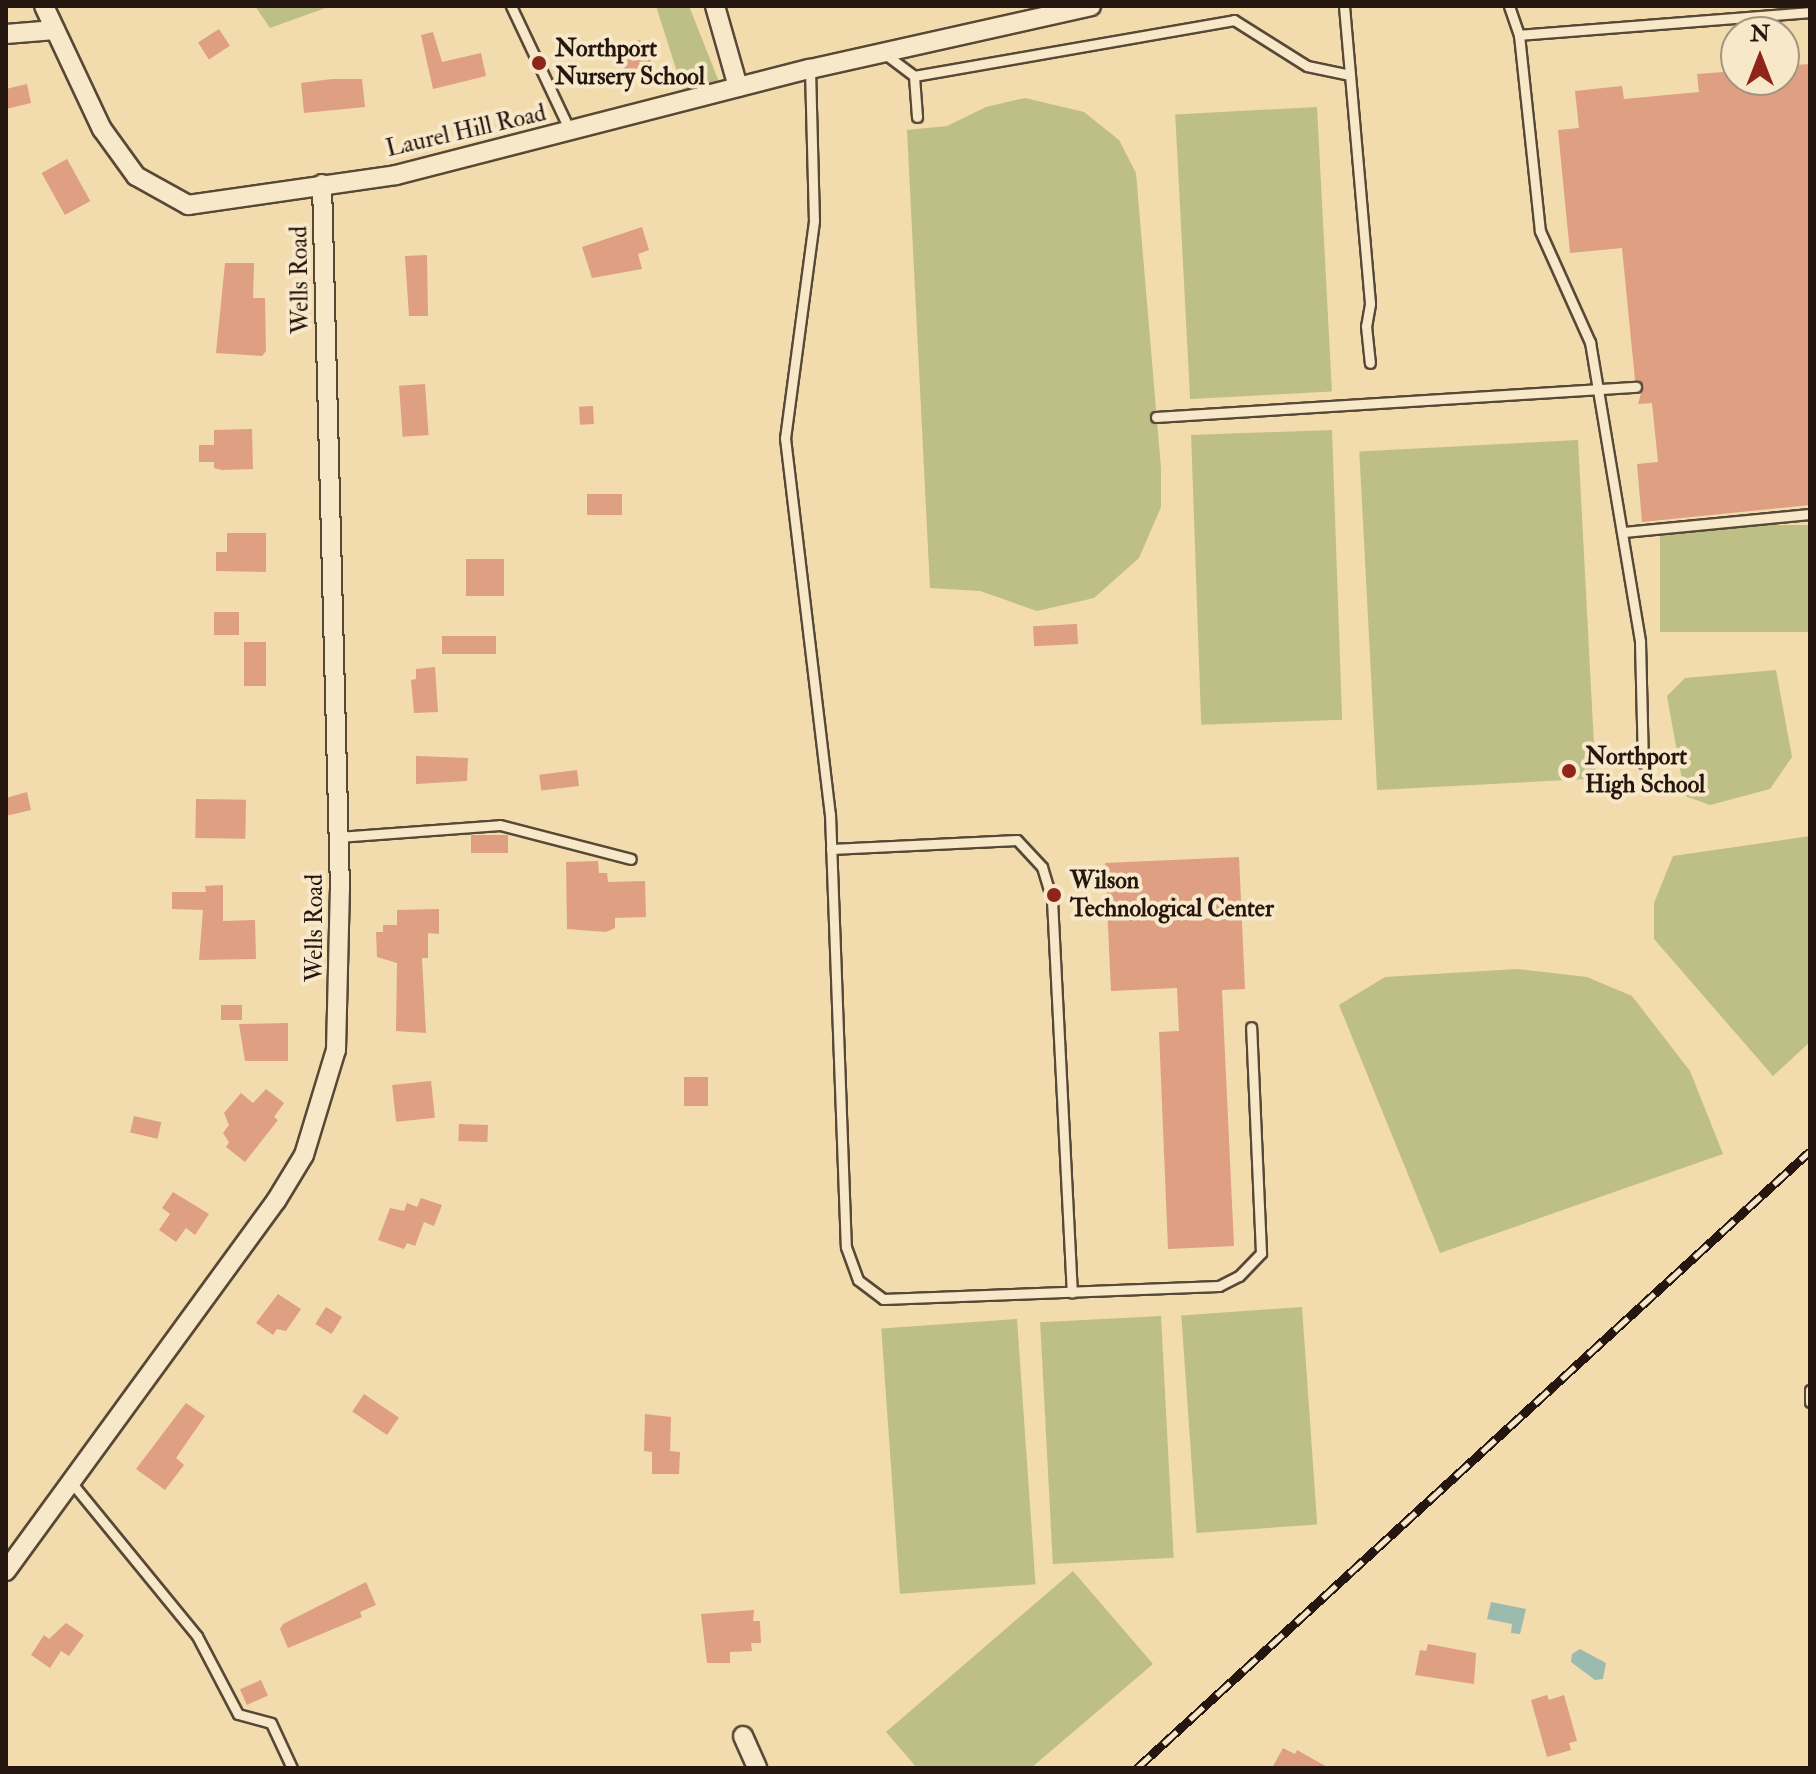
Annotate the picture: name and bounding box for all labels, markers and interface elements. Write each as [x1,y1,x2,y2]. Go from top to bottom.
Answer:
north arrow [1720,16,1800,96]
text: N [1750,20,1770,48]
place label: Northport Nursery School [555,35,705,91]
marker: Northport Nursery School [530,54,548,72]
street label: Laurel Hill Road [383,99,549,163]
street label: Wells Road [285,226,315,334]
place label: Northport High School [1585,743,1705,799]
marker: Northport High School [1560,762,1578,780]
place label: Wilson Technological Center [1070,867,1274,923]
street label: Wells Road [301,874,329,982]
marker: Wilson Technological Center [1045,886,1063,904]

